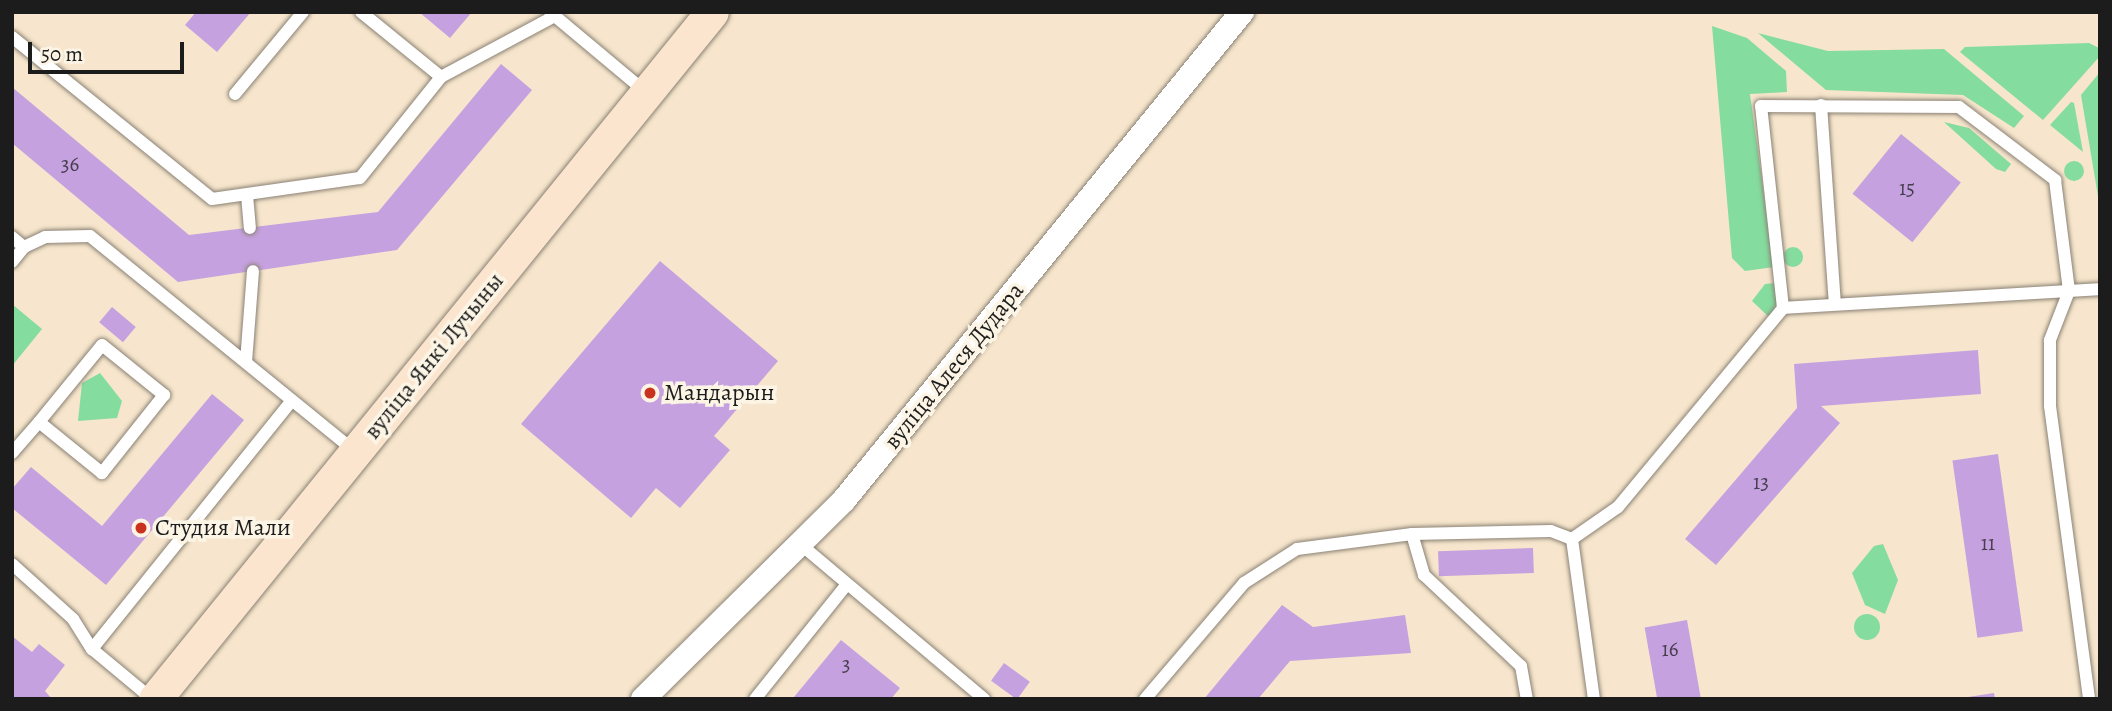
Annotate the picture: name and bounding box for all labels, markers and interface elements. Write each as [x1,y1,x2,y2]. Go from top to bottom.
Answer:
scale bar [32,28,187,72]
text: 50 m [41,40,83,68]
house number: 36 [61,151,79,177]
house number: 15 [1899,175,1915,201]
street label: вуліца Янкі Лучыны [358,267,510,445]
street label: вуліца Алеся Дудара [878,277,1030,455]
place label: Мандарын [664,379,775,407]
marker: Мандарын [642,385,658,401]
house number: 13 [1753,469,1769,495]
place label: Студия Мали [155,514,291,542]
marker: Студия Мали [133,520,149,536]
house number: 11 [1981,530,1995,556]
house number: 16 [1662,636,1678,662]
house number: 3 [842,651,850,677]

